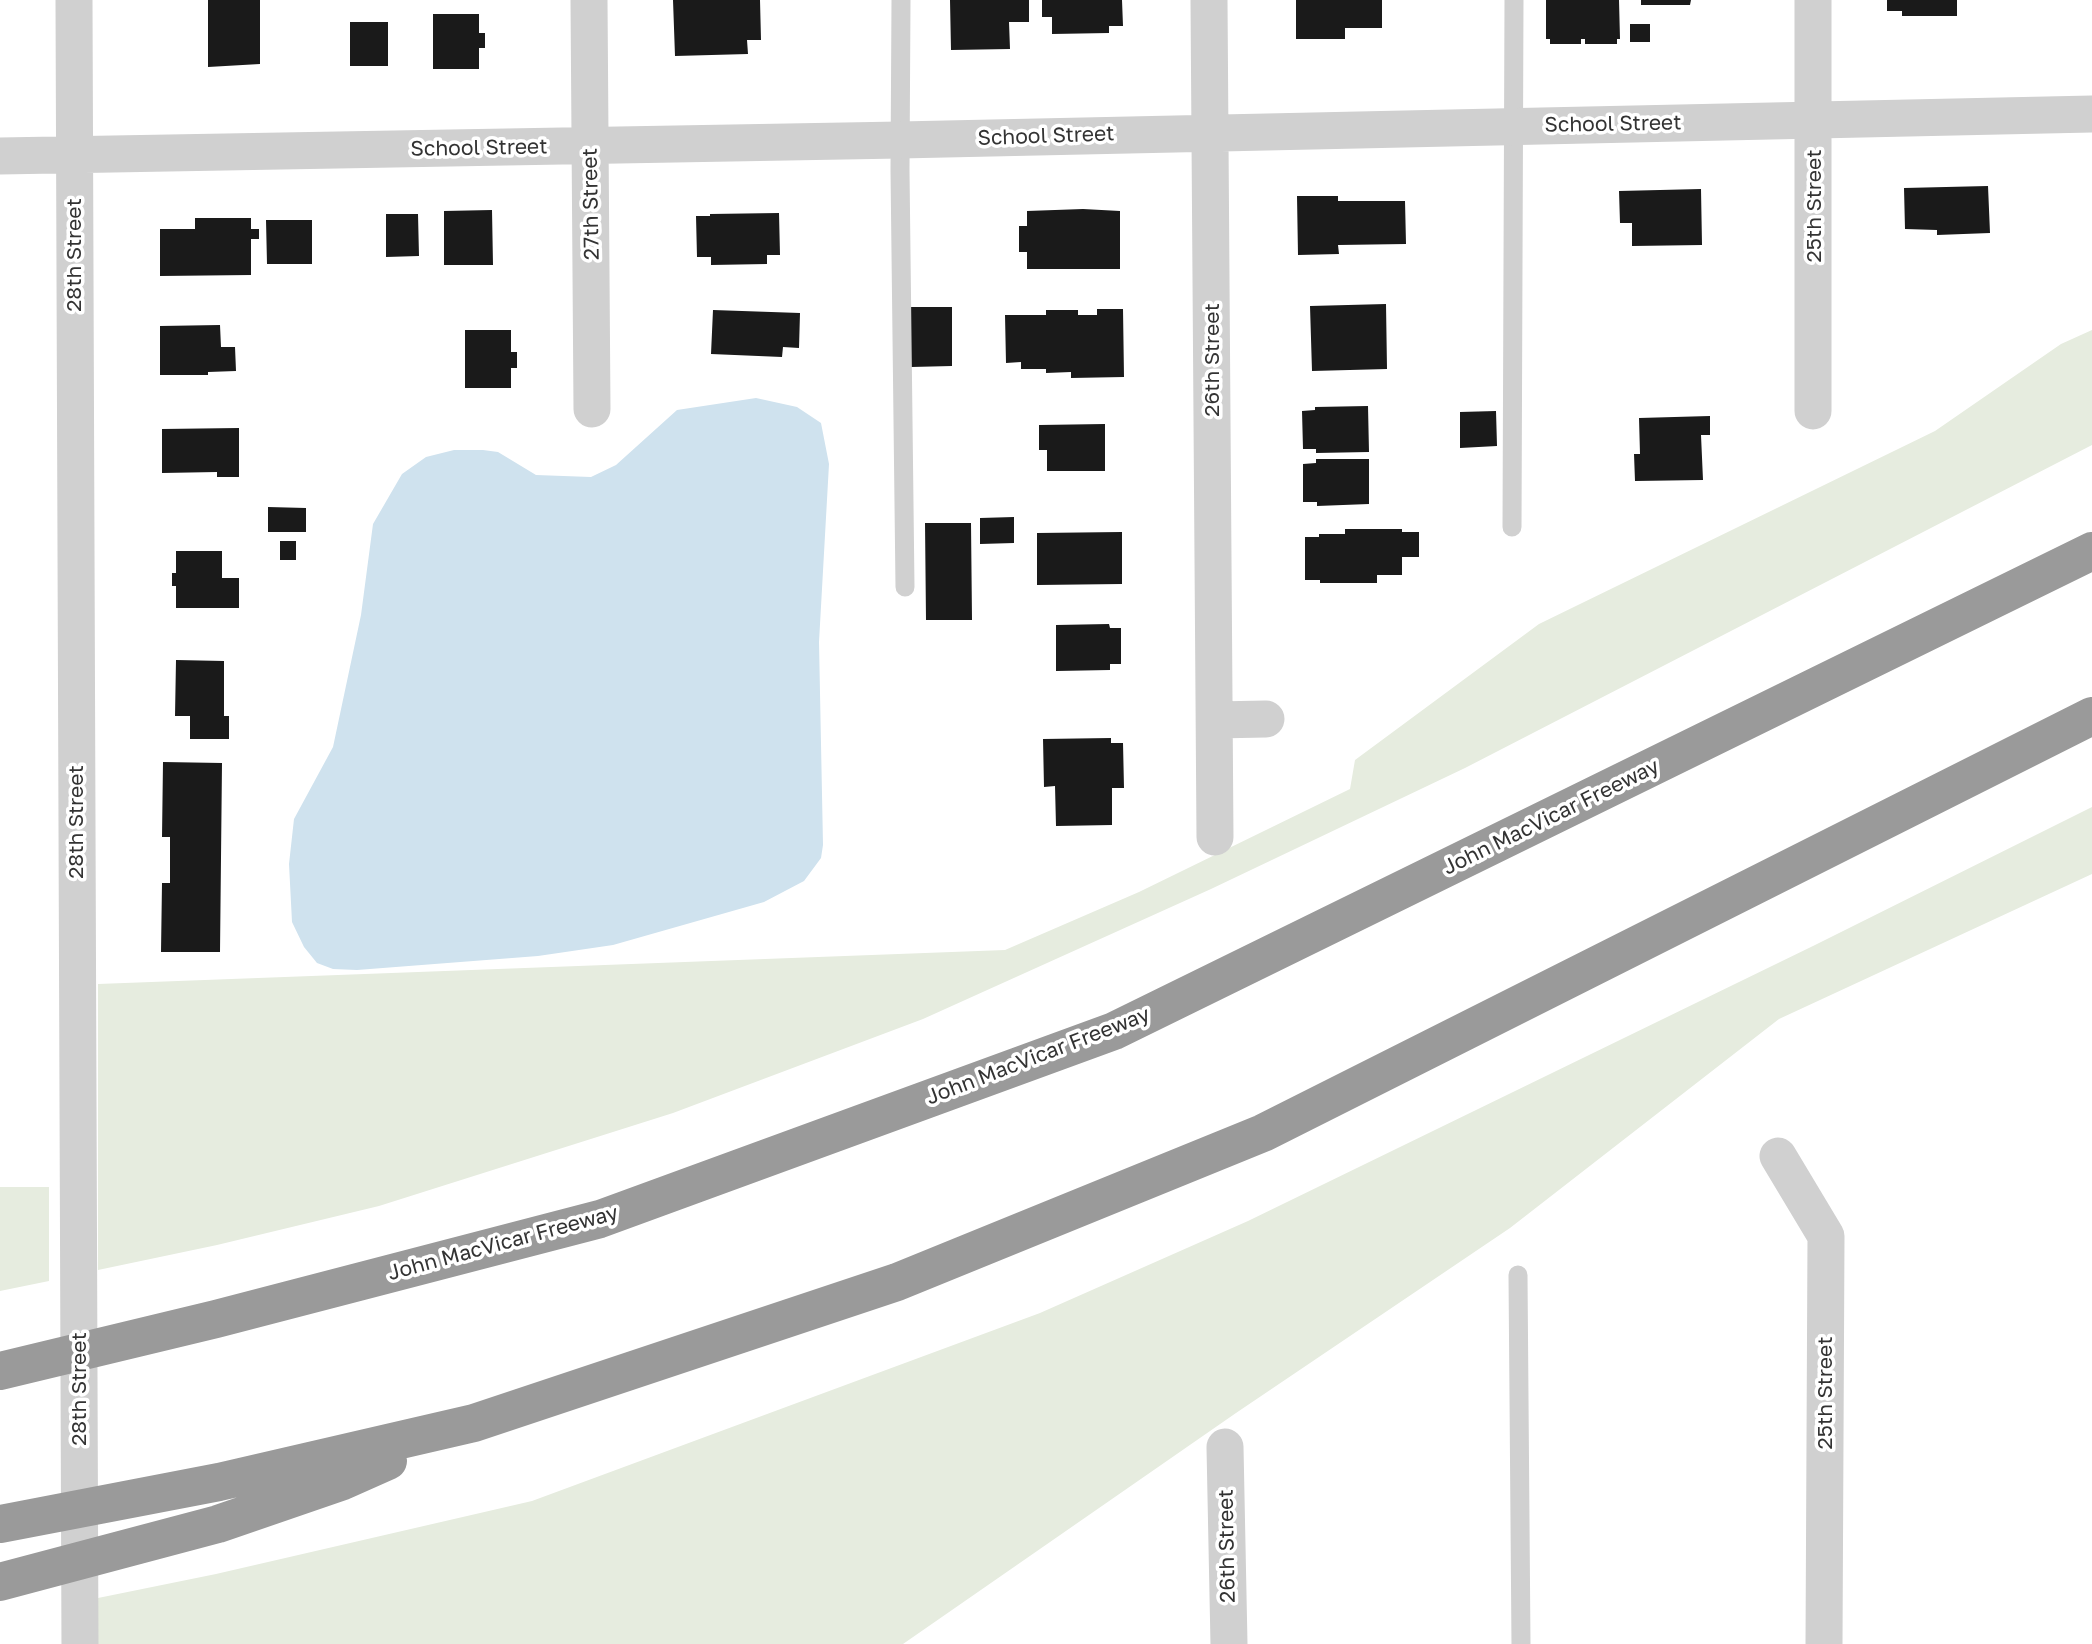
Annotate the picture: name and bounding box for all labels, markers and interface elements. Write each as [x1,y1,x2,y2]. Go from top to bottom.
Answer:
street label: School Street [1544,110,1682,138]
street label: School Street [977,121,1115,151]
street label: School Street [410,134,548,162]
street label: 27th Street [577,148,605,260]
street label: 25th Street [1801,149,1827,263]
street label: 28th Street [61,198,87,312]
street label: 26th Street [1199,303,1225,417]
street label: John MacVicar Freeway [1439,754,1663,880]
street label: 28th Street [63,765,89,879]
street label: John MacVicar Freeway [923,1002,1153,1110]
street label: John MacVicar Freeway [385,1200,621,1286]
street label: 28th Street [66,1332,92,1446]
street label: 25th Street [1812,1336,1838,1450]
street label: 26th Street [1213,1489,1241,1603]

